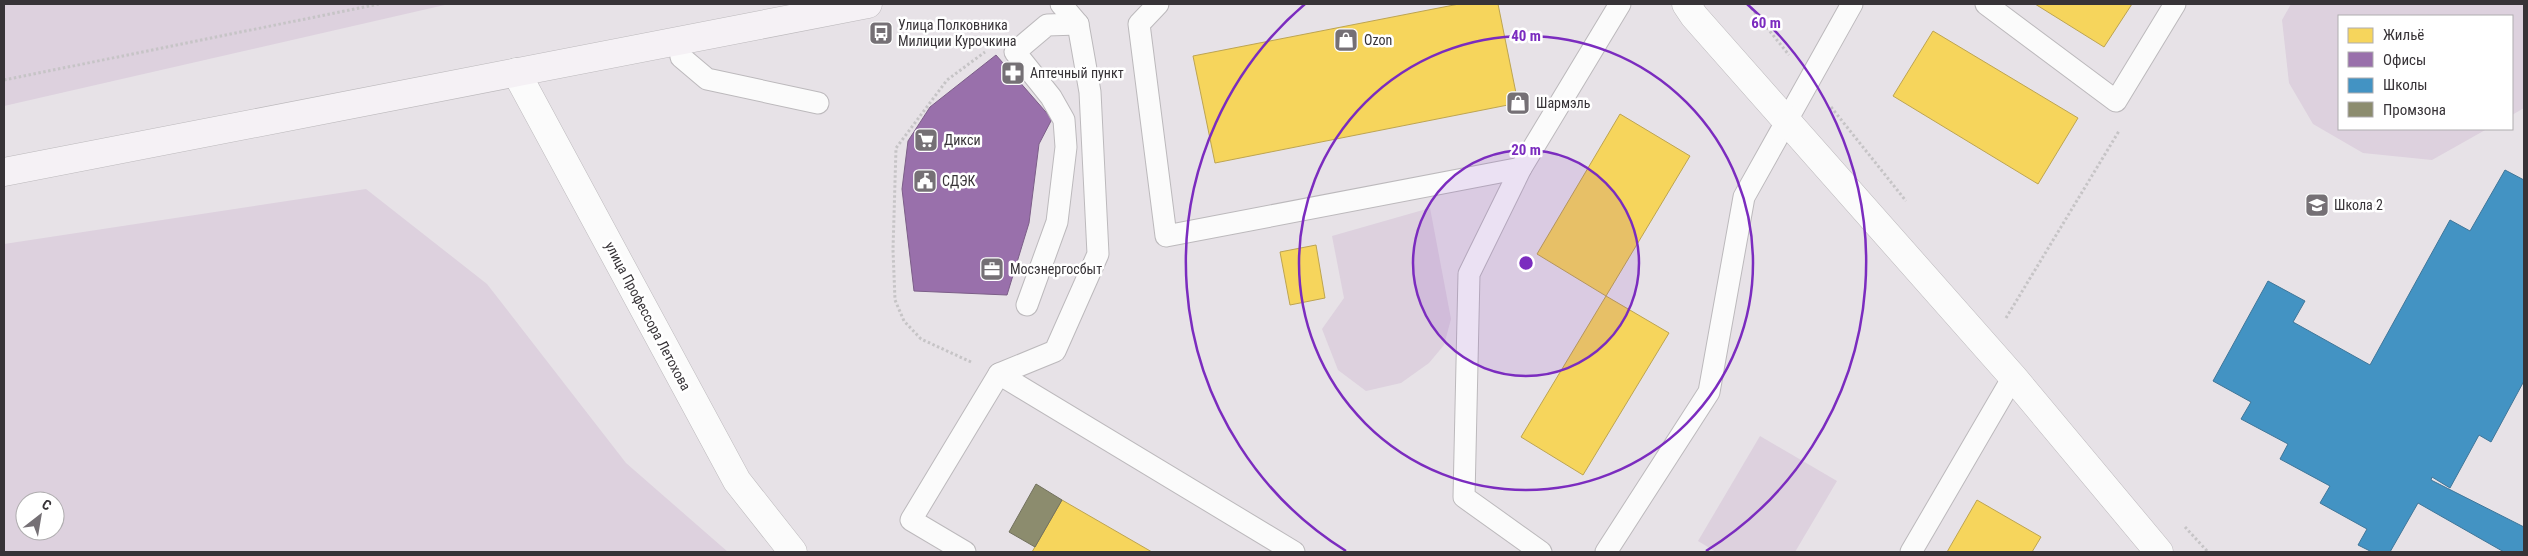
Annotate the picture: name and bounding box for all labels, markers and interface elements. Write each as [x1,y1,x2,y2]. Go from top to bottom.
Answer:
text: 60 m [1751,14,1781,32]
legend [2338,15,2513,130]
place label: Улица Полковника Милиции Курочкина [898,17,1017,49]
bus stop icon: Улица Полковника Милиции Курочкина [868,20,894,46]
text: Жильё [2383,26,2424,44]
shop icon: Ozon [1333,27,1359,53]
text: 40 m [1511,27,1541,45]
place label: Ozon [1364,32,1392,48]
text: Офисы [2383,51,2426,69]
pharmacy icon: Аптечный пункт [1000,60,1026,86]
place label: Аптечный пункт [1030,65,1124,81]
text: Школы [2383,76,2428,94]
shop icon: Шармэль [1505,90,1531,116]
place label: Шармэль [1536,95,1591,111]
text: Промзона [2383,101,2446,119]
supermarket icon: Дикси [913,127,939,153]
place label: Дикси [944,132,981,148]
text: 20 m [1511,141,1541,159]
public building icon: СДЭК [912,168,938,194]
place label: СДЭК [942,173,975,189]
school or university icon: Школа 2 [2304,192,2330,218]
place label: Школа 2 [2334,197,2383,213]
street label: улица Профессора Летохова [602,239,694,393]
centre of rings [1517,254,1535,272]
office icon: Мосэнергосбыт [979,256,1005,282]
place label: Мосэнергосбыт [1010,261,1102,277]
north arrow [15,491,65,541]
text: С [39,496,54,514]

